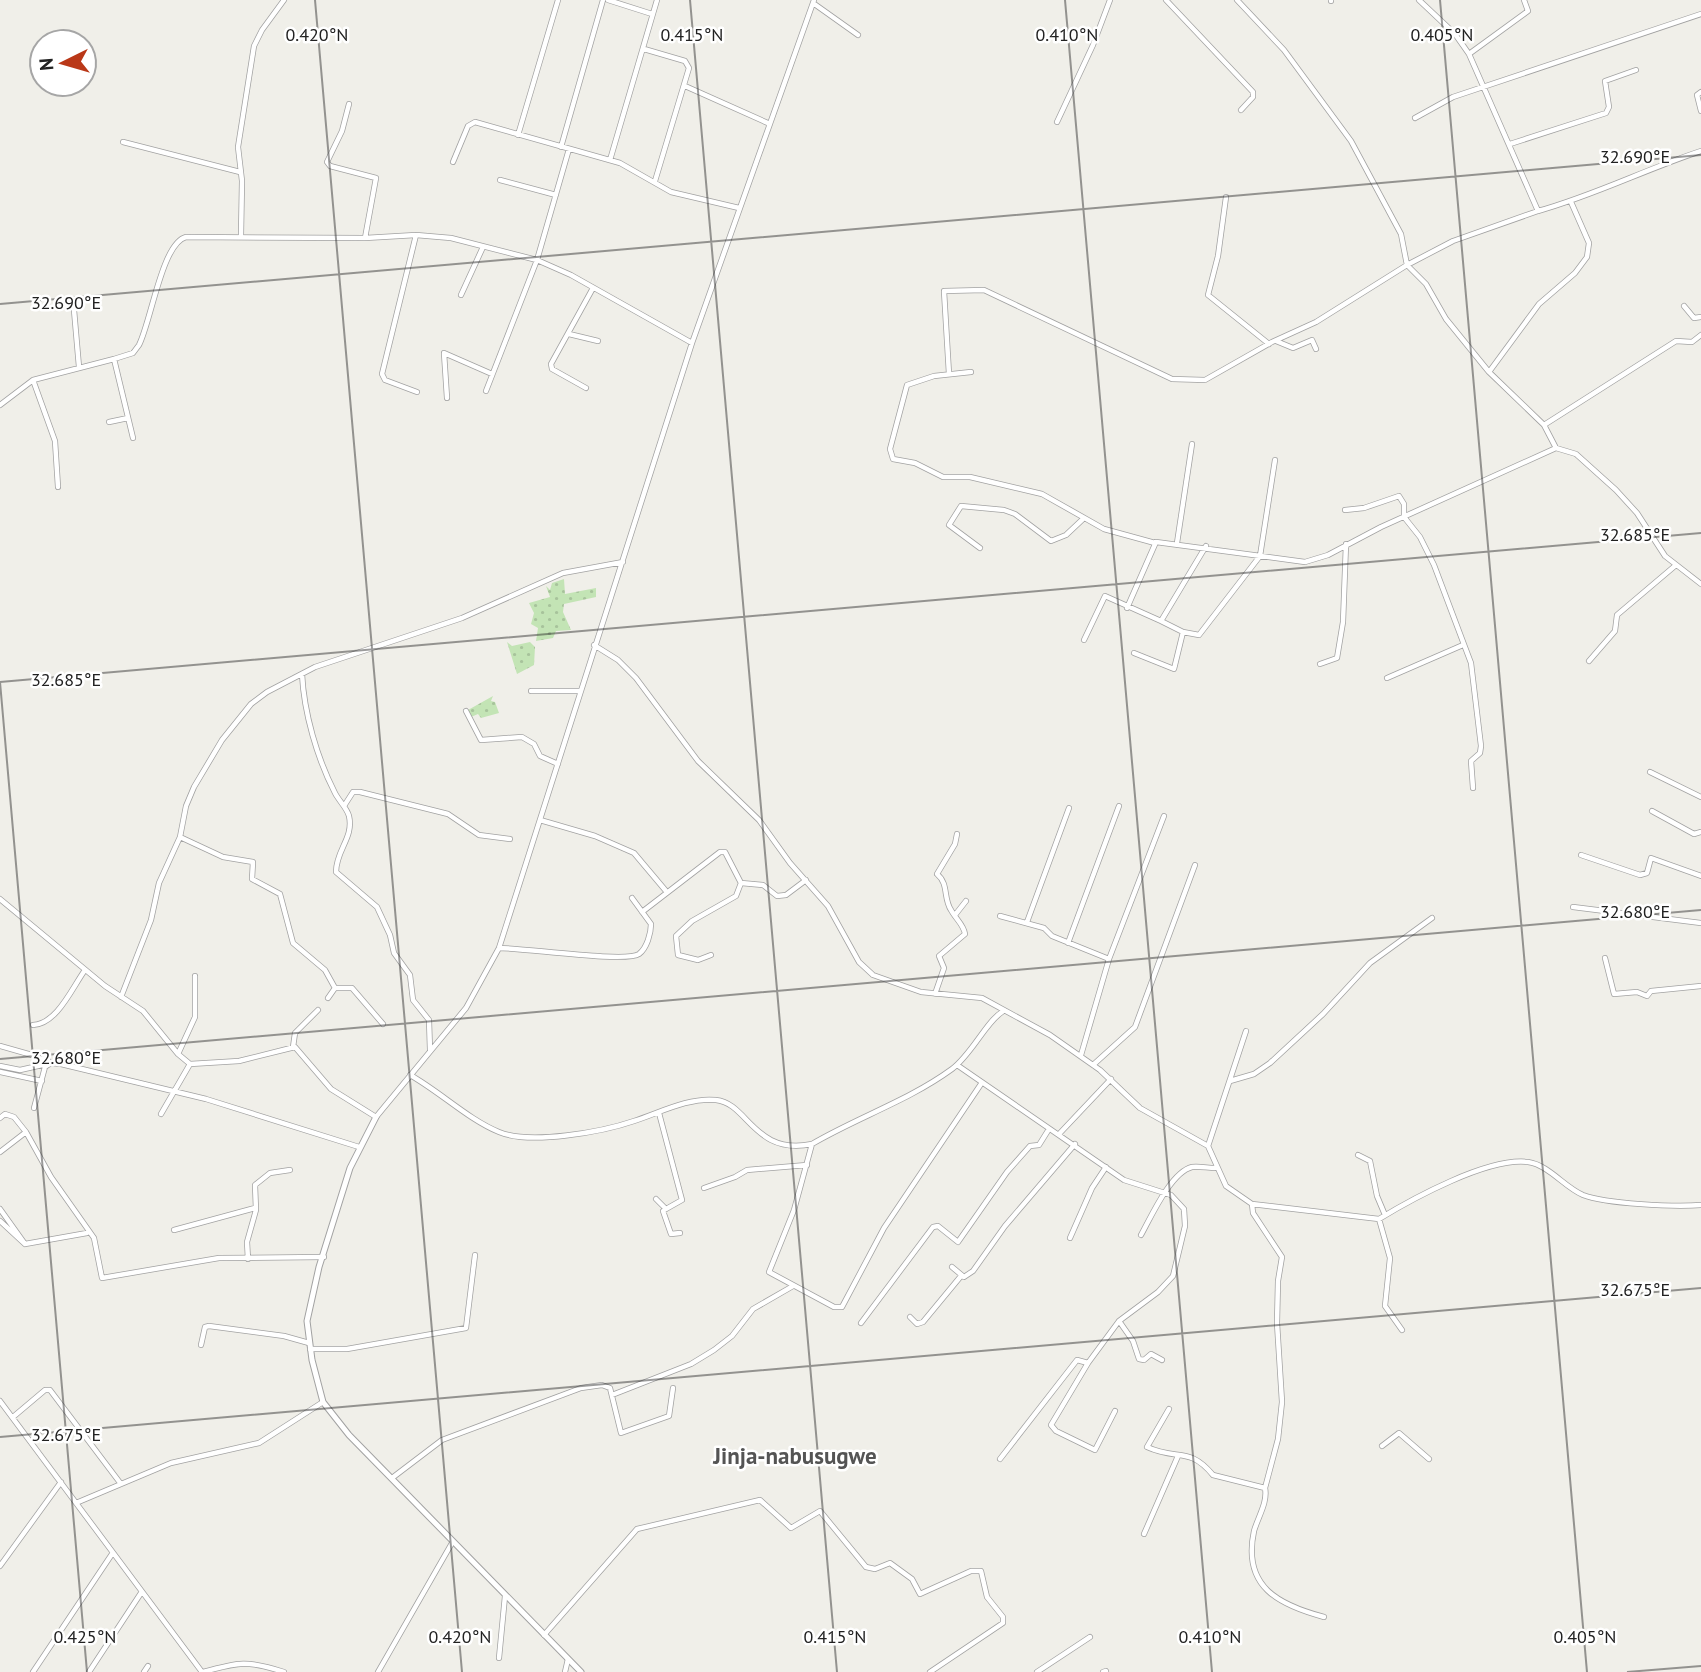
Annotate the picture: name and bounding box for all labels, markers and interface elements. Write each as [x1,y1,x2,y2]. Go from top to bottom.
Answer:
text: 0.420°N [286,23,348,46]
text: 0.415°N [661,23,723,46]
text: 0.410°N [1036,23,1098,46]
text: 0.405°N [1411,23,1473,46]
north arrow [28,28,98,98]
text: N [34,57,59,72]
text: 32.690°E [1600,145,1670,168]
text: 32.690°E [31,291,101,314]
text: 32.685°E [1600,523,1670,546]
text: 32.685°E [31,668,101,691]
text: 32.680°E [1600,900,1670,923]
text: 32.680°E [31,1046,101,1069]
text: 32.675°E [1600,1278,1670,1301]
text: 32.675°E [31,1423,101,1446]
district label: Jinja-nabusugwe [712,1441,877,1470]
text: 0.425°N [54,1625,116,1648]
text: 0.420°N [429,1625,491,1648]
text: 0.415°N [804,1625,866,1648]
text: 0.410°N [1179,1625,1241,1648]
text: 0.405°N [1554,1625,1616,1648]

